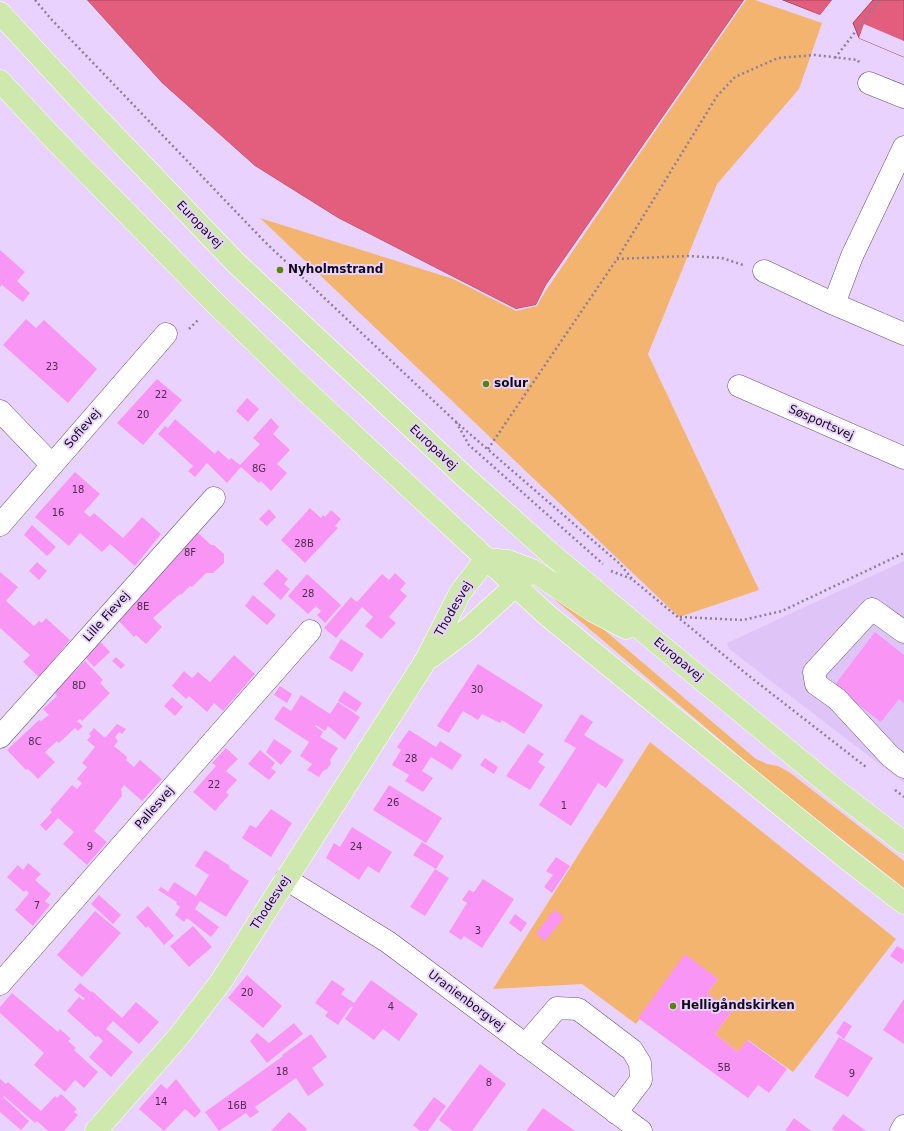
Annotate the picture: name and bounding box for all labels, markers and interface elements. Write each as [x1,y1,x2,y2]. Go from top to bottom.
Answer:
street label: Europavej [173,198,225,252]
place label: Nyholmstrand [288,263,383,277]
marker: Nyholmstrand [275,265,285,275]
house number: 23 [46,361,58,373]
place label: solur [494,377,528,391]
marker: solur [481,379,491,389]
house number: 22 [155,389,167,401]
street label: Søsportsvej [786,402,856,444]
street label: Sofievej [62,406,104,452]
house number: 20 [137,409,149,421]
street label: Europavej [406,422,460,474]
house number: 8G [252,463,266,475]
house number: 18 [72,484,84,496]
house number: 16 [52,507,64,519]
house number: 28B [294,538,314,550]
house number: 8F [184,547,196,559]
street label: Thodesvej [432,579,476,639]
house number: 28 [302,588,314,600]
street label: Lille Fievej [81,589,133,645]
house number: 8E [137,601,149,613]
street label: Europavej [650,635,706,685]
house number: 8D [72,680,86,692]
house number: 30 [471,684,483,696]
house number: 8C [28,736,42,748]
house number: 28 [405,753,417,765]
house number: 22 [208,779,220,791]
street label: Pallesvej [132,784,178,832]
house number: 26 [387,797,399,809]
house number: 1 [561,800,567,812]
house number: 9 [87,841,93,853]
house number: 24 [350,841,362,853]
street label: Thodesvej [248,873,294,933]
house number: 7 [34,900,40,912]
house number: 3 [475,925,481,937]
street label: Uranienborgvej [425,968,507,1034]
house number: 20 [241,987,253,999]
place label: Helligåndskirken [681,999,795,1013]
house number: 4 [388,1001,394,1013]
marker: Helligåndskirken [668,1001,678,1011]
house number: 5B [717,1062,731,1074]
house number: 18 [276,1066,288,1078]
house number: 9 [849,1068,855,1080]
house number: 8 [486,1077,492,1089]
house number: 14 [155,1096,167,1108]
house number: 16B [227,1100,247,1112]

